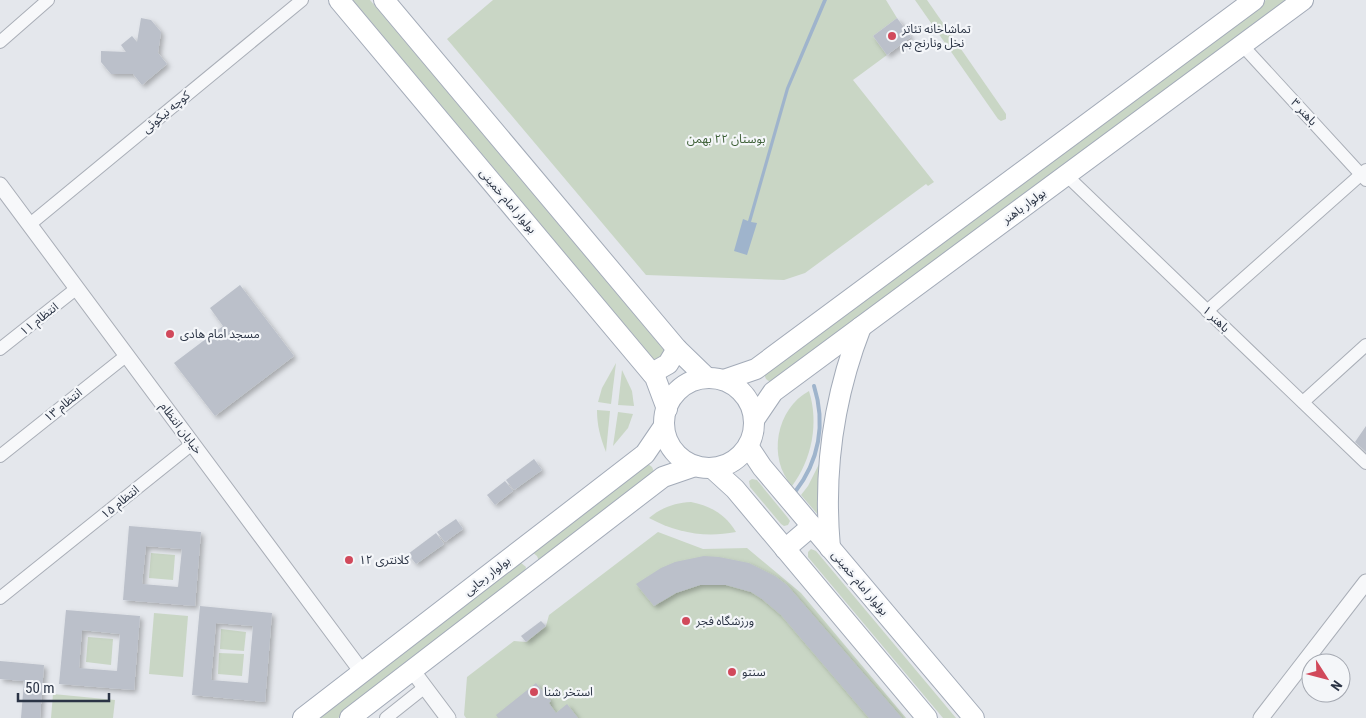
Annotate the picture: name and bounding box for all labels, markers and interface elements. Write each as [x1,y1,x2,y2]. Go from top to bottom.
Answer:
place label: تماشاخانه تئاتر نخل ونارنج بم [901,22,971,52]
marker: تماشاخانه تئاتر نخل ونارنج بم [886,30,898,42]
street label: کوچه نیکوئی [139,87,194,137]
street label: باهنر ۳ [1288,95,1320,129]
park label: بوستان ۲۲ بهمن [687,132,765,146]
street label: بولوار امام خمینی [475,166,539,238]
street label: بولوار باهنر [999,186,1048,227]
street label: انتظام ۱۱ [17,300,62,340]
street label: باهنر ۱ [1200,303,1232,335]
place label: مسجد امام هادی [180,327,260,343]
marker: مسجد امام هادی [164,328,176,340]
street label: انتظام ۱۳ [41,385,86,426]
street label: خیابان انتظام [155,399,205,458]
street label: انتظام ۱۵ [98,482,143,523]
street label: بولوار امام خمینی [827,548,891,620]
place label: کلانتری ۱۲ [359,553,410,567]
marker: کلانتری ۱۲ [343,554,355,566]
street label: بولوار رجایی [461,554,513,598]
place label: ورزشگاه فجر [695,614,754,628]
marker: ورزشگاه فجر [680,615,692,627]
north arrow [1301,653,1351,703]
place label: سنتو [742,665,766,679]
marker: سنتو [726,666,738,678]
scale bar [18,670,109,702]
text: N [1328,677,1346,694]
text: 50 m [25,679,55,697]
place label: استخر شنا [544,685,593,699]
marker: استخر شنا [528,686,540,698]

